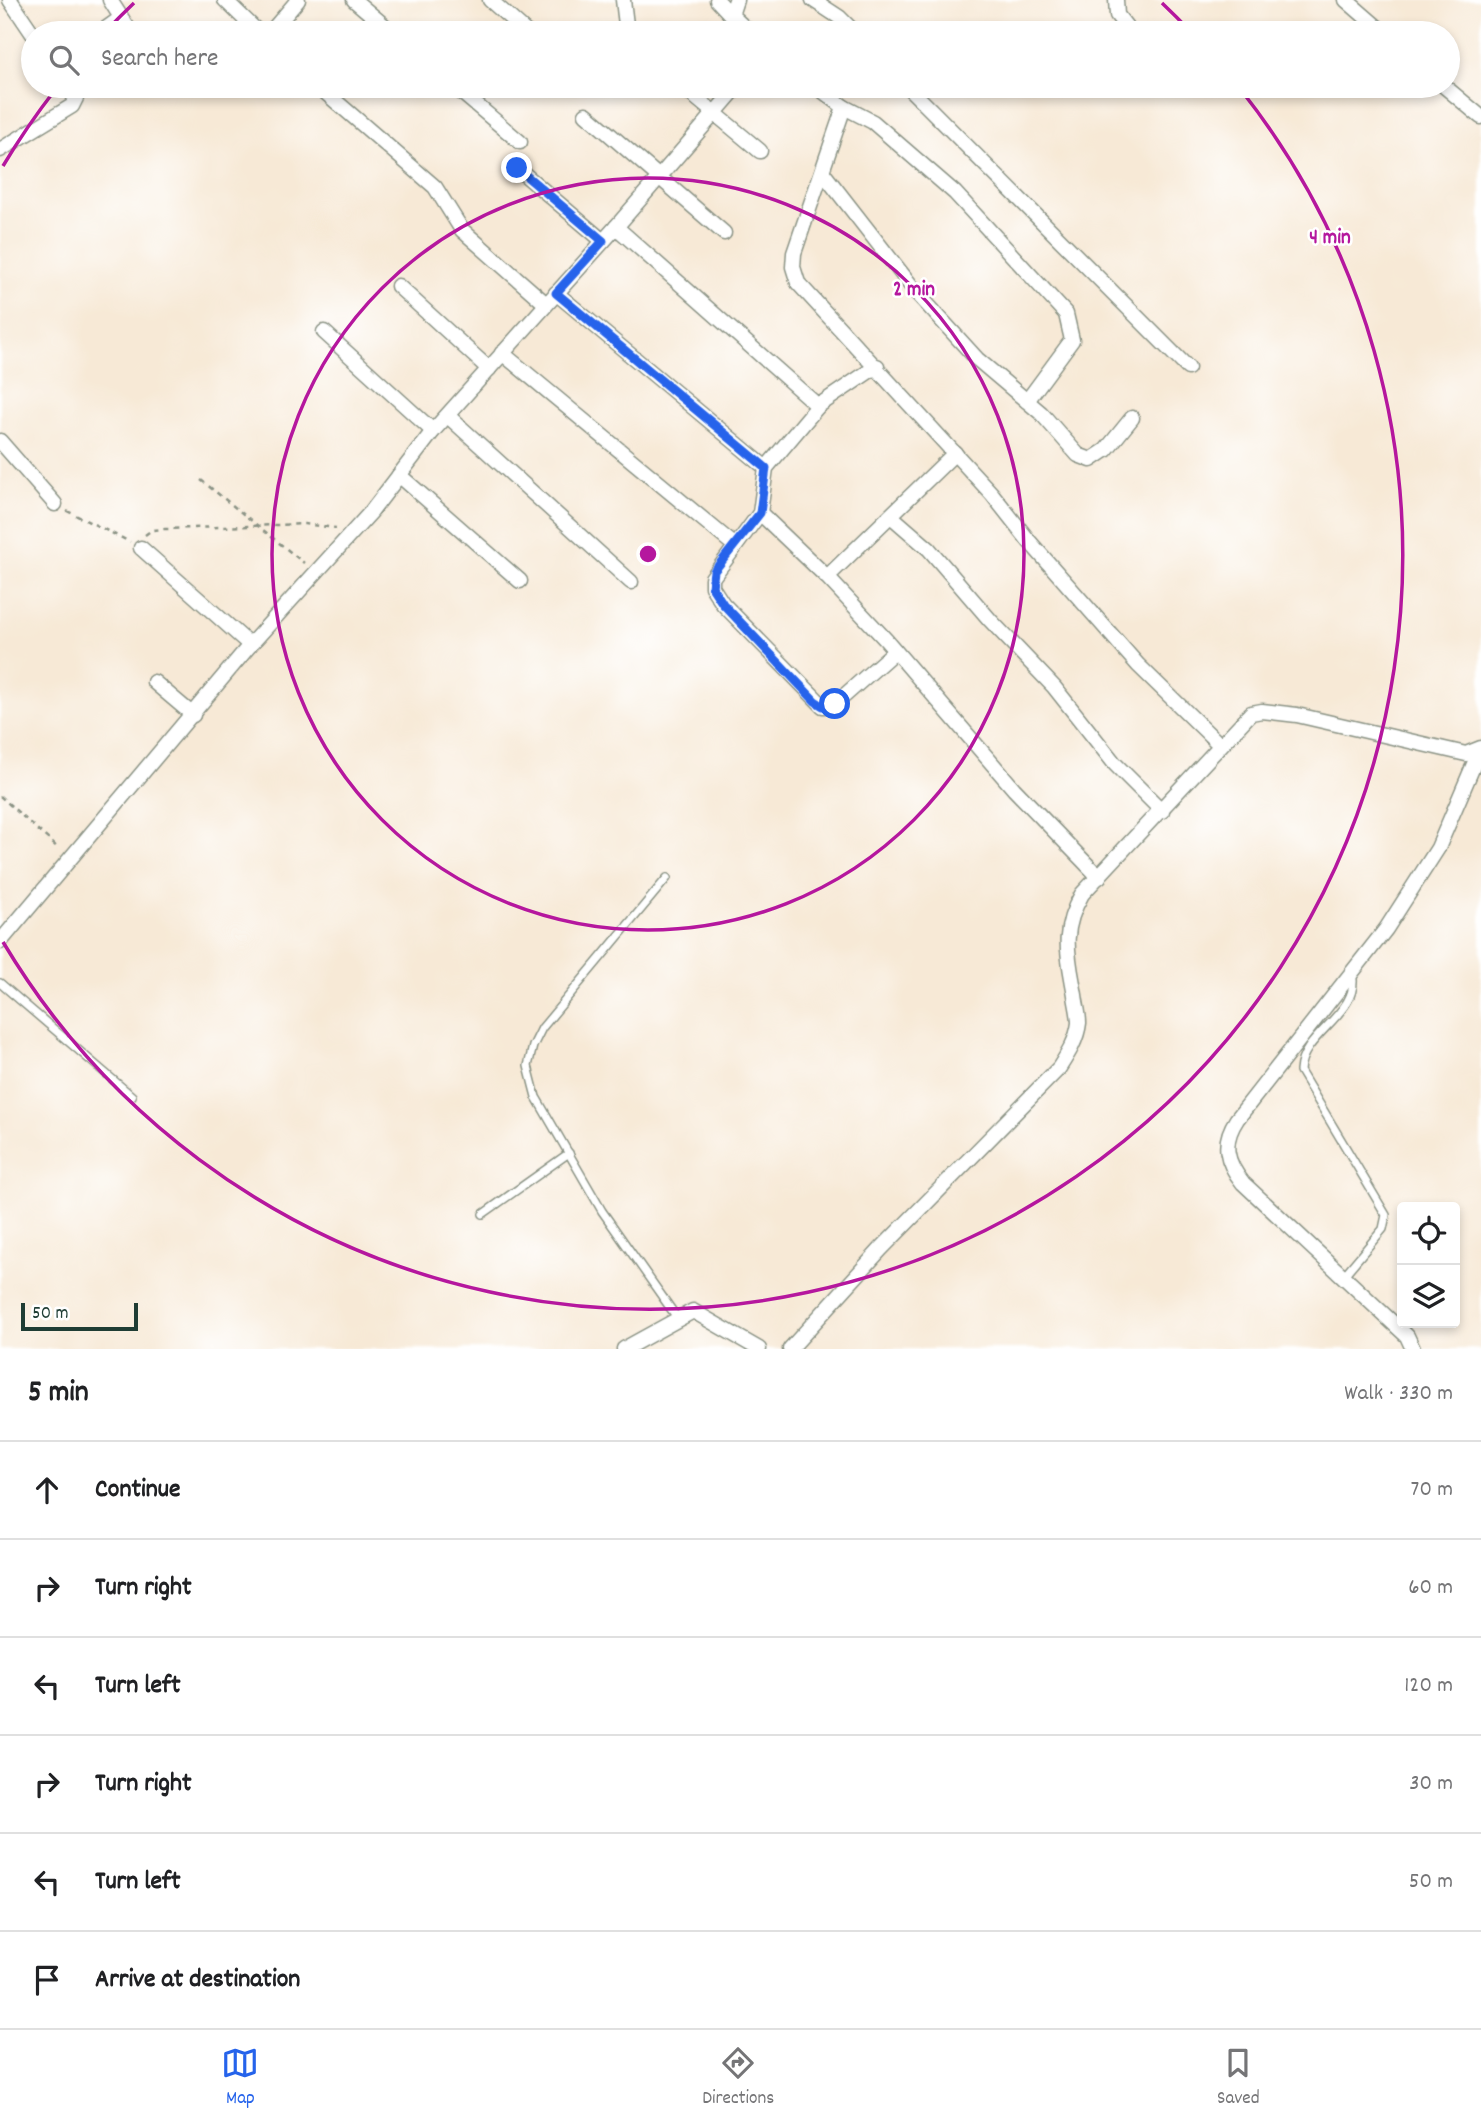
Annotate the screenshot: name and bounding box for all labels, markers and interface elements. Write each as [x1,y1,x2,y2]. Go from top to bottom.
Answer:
search box [21,21,1460,98]
icon: search [45,41,83,79]
text: Search here [101,41,219,78]
route end [501,152,532,183]
text: 4 min [1309,224,1351,254]
text: 2 min [893,276,935,306]
centre of rings [636,542,660,566]
route start [819,688,850,719]
map controls [1397,1202,1460,1328]
button: locate [1397,1202,1460,1265]
button: layers [1397,1265,1460,1328]
scale bar [21,1300,138,1332]
text: 50 m [32,1301,69,1328]
text: 5 min [28,1373,89,1416]
text: Walk · 330 m [1344,1378,1453,1411]
icon: ahead [28,1471,66,1509]
text: Continue [95,1472,180,1509]
text: 70 m [1411,1474,1453,1507]
icon: right [28,1569,66,1607]
text: Turn right [95,1570,192,1607]
text: 60 m [1408,1572,1453,1605]
icon: left [28,1667,66,1705]
text: Turn left [95,1668,181,1705]
text: 120 m [1404,1670,1453,1703]
icon: right [28,1765,66,1803]
text: Turn right [95,1766,192,1803]
text: 30 m [1409,1768,1453,1801]
icon: left [28,1863,66,1901]
text: Turn left [95,1864,181,1901]
text: 50 m [1409,1866,1453,1899]
icon: arrive [28,1961,66,1999]
text: Arrive at destination [95,1962,300,1999]
tab: Map [221,2044,259,2113]
tab: Directions [702,2044,774,2113]
tab: Saved [1217,2044,1260,2113]

